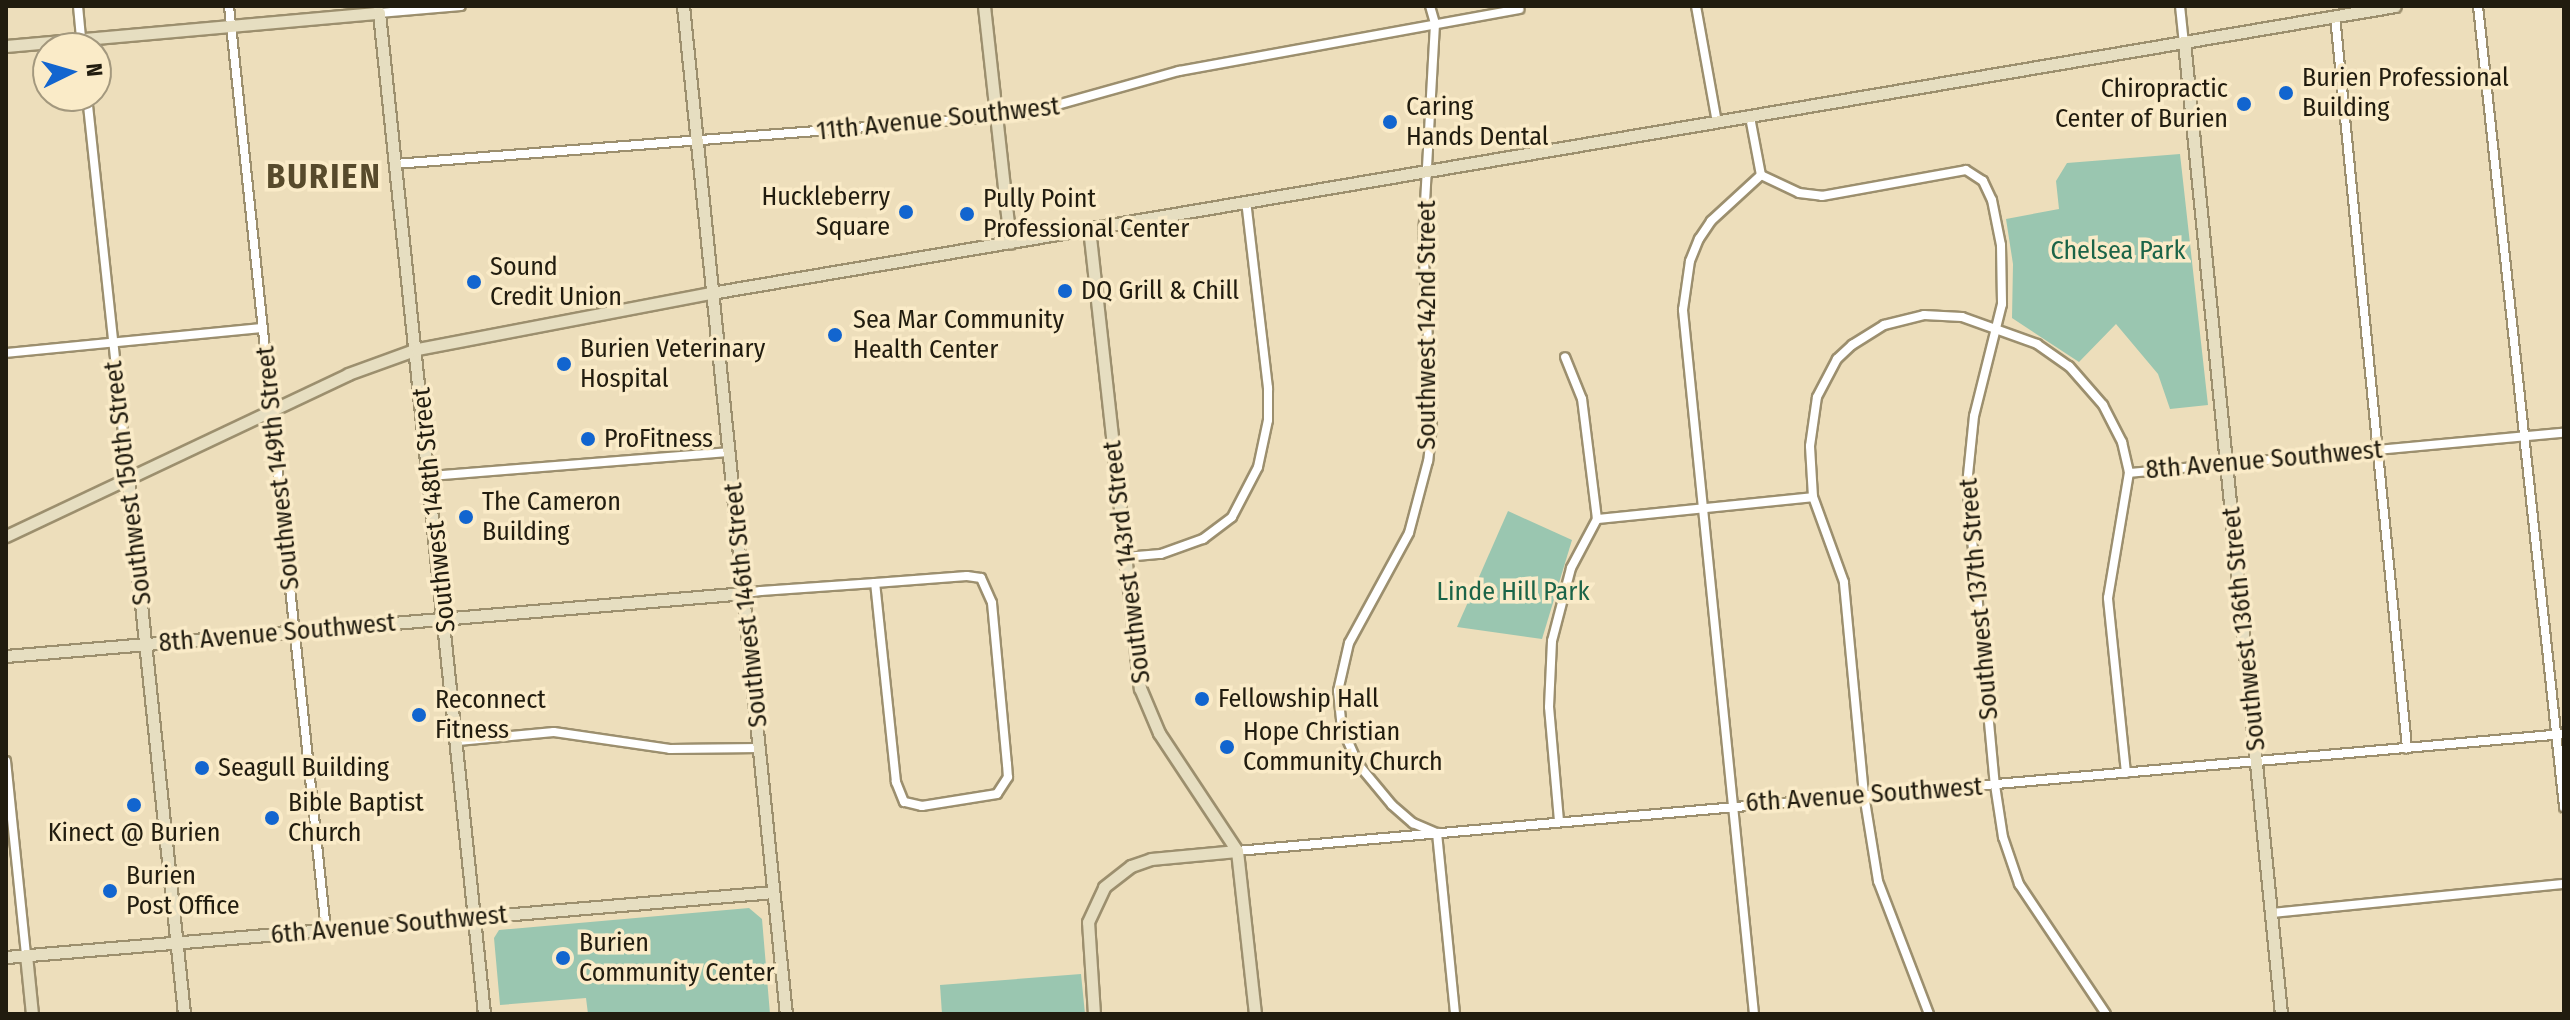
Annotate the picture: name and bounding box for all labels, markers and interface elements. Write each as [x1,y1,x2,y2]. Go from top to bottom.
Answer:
north arrow [32,32,112,112]
text: N [80,62,108,78]
place label: Burien Professional Building [2302,62,2509,124]
place label: Chiropractic Center of Burien [2055,73,2228,134]
marker: Burien Professional Building [2277,84,2295,102]
street label: 11th Avenue Southwest [815,91,1061,147]
place label: Caring Hands Dental [1406,91,1549,152]
marker: Chiropractic Center of Burien [2235,95,2253,113]
marker: Caring Hands Dental [1381,113,1399,131]
district label: BURIEN [266,157,382,197]
place label: Huckleberry Square [761,181,890,242]
place label: Pully Point Professional Center [983,183,1189,244]
street label: Southwest 142nd Street [1411,200,1443,450]
marker: Huckleberry Square [897,203,915,221]
marker: Pully Point Professional Center [958,205,976,223]
park label: Chelsea Park [2050,235,2186,267]
place label: Sound Credit Union [490,251,622,312]
marker: Sound Credit Union [465,273,483,291]
place label: DQ Grill & Chill [1081,275,1239,307]
marker: DQ Grill & Chill [1056,282,1074,300]
place label: Sea Mar Community Health Center [853,304,1064,366]
marker: Sea Mar Community Health Center [824,324,846,346]
place label: Burien Veterinary Hospital [580,333,765,394]
street label: Southwest 149th Street [250,344,306,592]
marker: Burien Veterinary Hospital [555,355,573,373]
street label: Southwest 150th Street [98,359,158,607]
street label: Southwest 148th Street [406,386,462,634]
place label: ProFitness [604,423,713,455]
marker: ProFitness [579,430,597,448]
street label: 8th Avenue Southwest [2144,434,2384,486]
street label: Southwest 143rd Street [1097,439,1157,685]
street label: Southwest 137th Street [1953,477,2005,721]
street label: Southwest 146th Street [718,481,774,729]
place label: The Cameron Building [482,486,621,548]
street label: Southwest 136th Street [2216,506,2272,752]
marker: The Cameron Building [457,508,475,526]
park label: Linde Hill Park [1437,576,1589,608]
street label: 8th Avenue Southwest [157,607,397,659]
place label: Fellowship Hall [1218,683,1379,715]
place label: Reconnect Fitness [435,684,546,746]
marker: Fellowship Hall [1193,690,1211,708]
marker: Reconnect Fitness [410,706,428,724]
place label: Hope Christian Community Church [1243,716,1443,778]
marker: Hope Christian Community Church [1218,738,1236,756]
place label: Seagull Building [218,752,389,784]
marker: Seagull Building [193,759,211,777]
street label: 6th Avenue Southwest [1745,771,1983,819]
place label: Bible Baptist Church [288,787,424,848]
marker: Kinect @ Burien [125,796,143,814]
marker: Bible Baptist Church [263,809,281,827]
place label: Kinect @ Burien [48,817,220,849]
place label: Burien Post Office [126,860,240,922]
marker: Burien Post Office [101,882,119,900]
street label: 6th Avenue Southwest [269,899,509,951]
place label: Burien Community Center [579,927,775,988]
marker: Burien Community Center [554,949,572,967]

